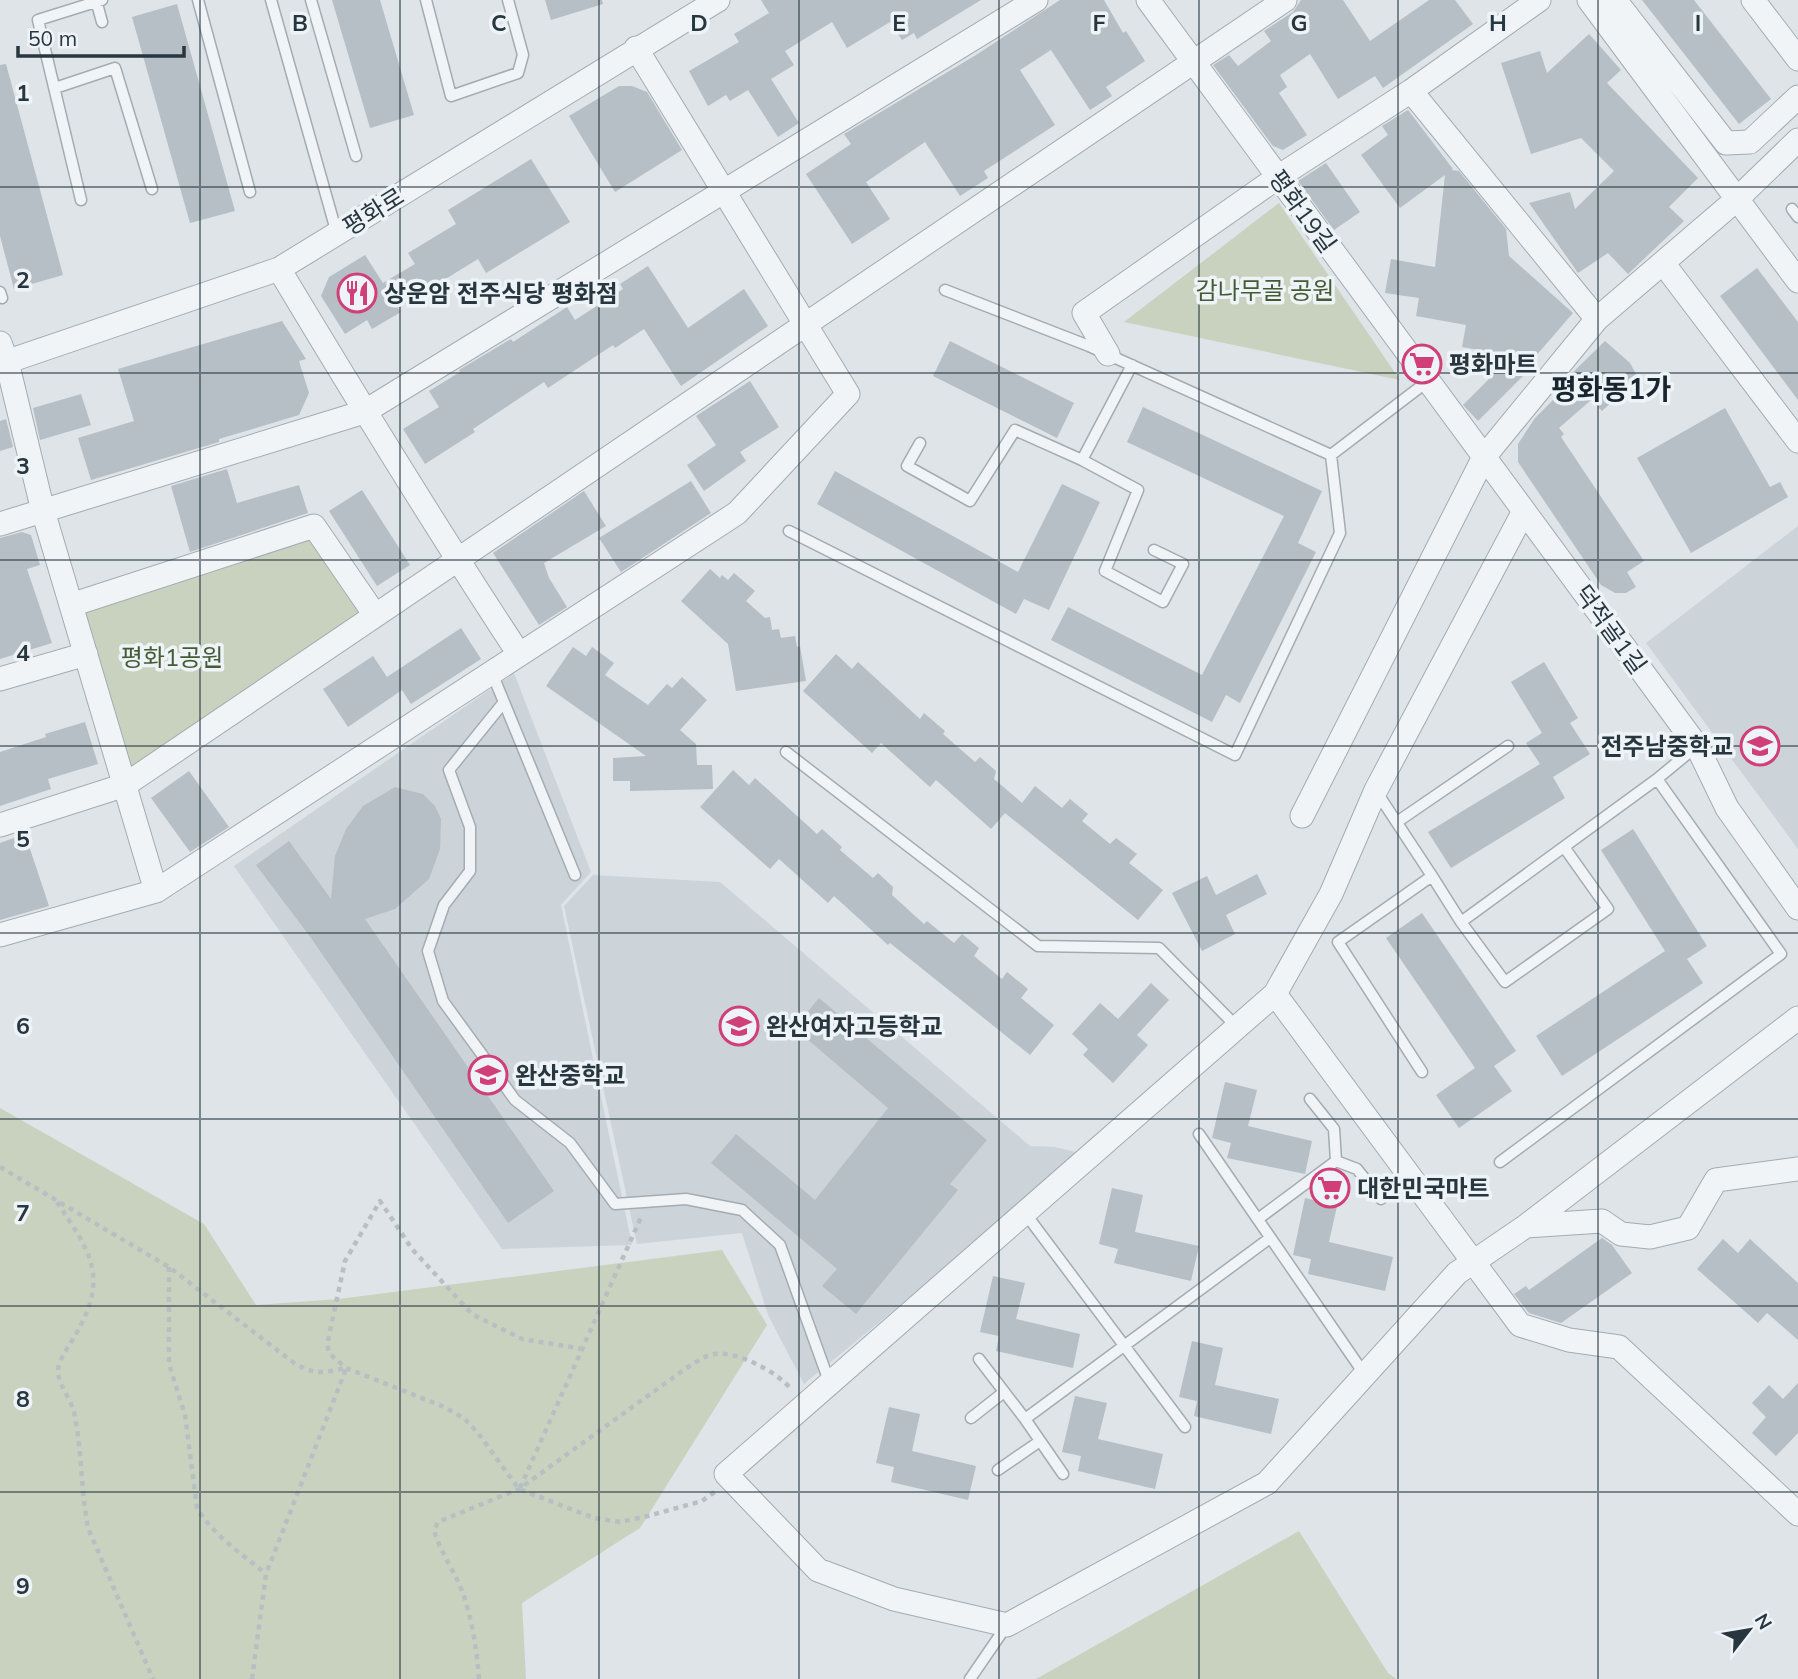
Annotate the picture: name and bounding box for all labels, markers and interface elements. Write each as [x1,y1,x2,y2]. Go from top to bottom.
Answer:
text: B [292,8,308,37]
text: C [491,8,507,37]
text: D [690,8,708,37]
text: E [892,8,906,37]
text: F [1092,8,1106,37]
text: G [1290,8,1308,37]
text: H [1489,8,1507,37]
text: I [1695,8,1701,37]
scale bar [18,14,184,58]
text: 50 m [28,25,77,51]
text: 1 [16,78,30,107]
street label: 평화19길 [1263,164,1343,258]
street label: 평화로 [337,181,409,241]
text: 2 [16,265,30,294]
restaurant icon: 상운암 전주식당 평화점 [336,272,378,314]
park label: 감나무골 공원 [1196,275,1334,305]
place label: 상운암 전주식당 평화점 [384,278,618,308]
supermarket icon: 평화마트 [1401,343,1443,385]
place label: 평화마트 [1449,349,1537,379]
district label: 평화동1가 [1551,371,1671,406]
text: 3 [16,451,30,480]
street label: 덕적골1길 [1569,579,1653,679]
text: 4 [16,638,30,667]
park label: 평화1공원 [121,642,223,672]
school or university icon: 전주남중학교 [1739,725,1781,767]
place label: 전주남중학교 [1601,731,1733,761]
text: 5 [16,824,30,853]
school or university icon: 완산여자고등학교 [718,1005,760,1047]
text: 6 [16,1011,30,1040]
place label: 완산여자고등학교 [766,1011,943,1041]
school or university icon: 완산중학교 [467,1054,509,1096]
place label: 완산중학교 [515,1060,625,1090]
supermarket icon: 대한민국마트 [1309,1167,1351,1209]
place label: 대한민국마트 [1357,1173,1489,1203]
text: 7 [16,1198,30,1227]
text: 8 [16,1384,30,1413]
text: 9 [16,1571,30,1600]
north arrow [1714,1595,1784,1665]
text: N [1750,1609,1778,1634]

